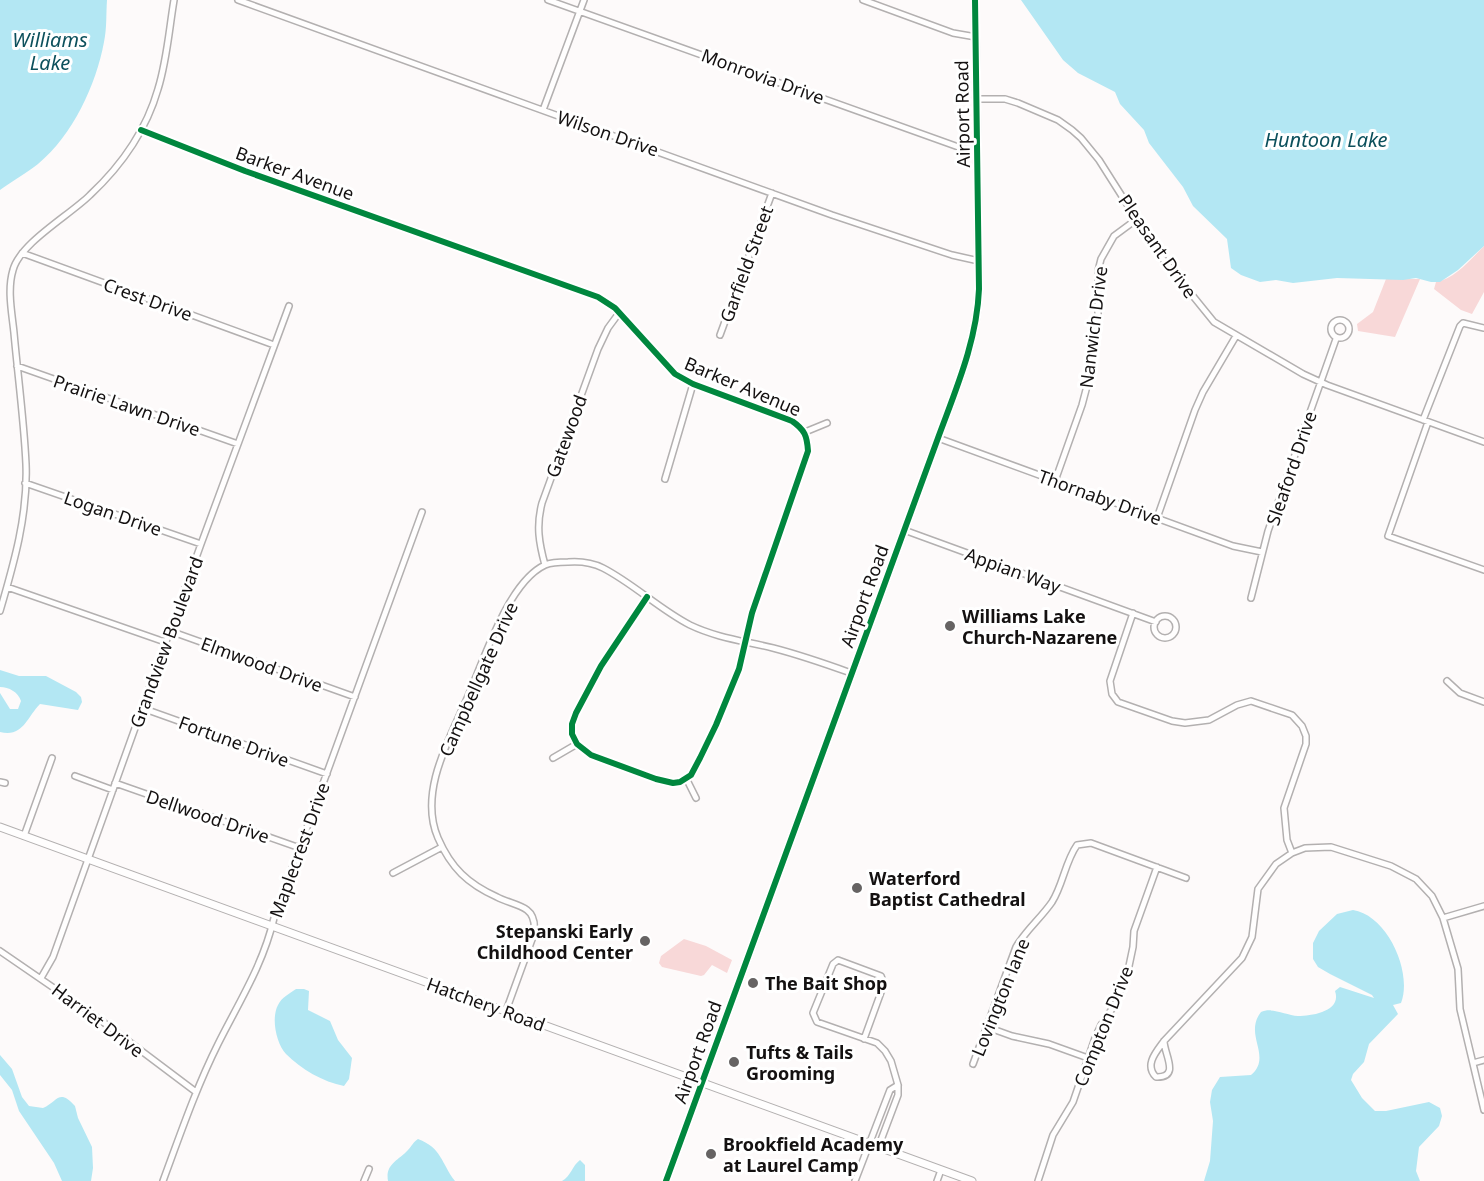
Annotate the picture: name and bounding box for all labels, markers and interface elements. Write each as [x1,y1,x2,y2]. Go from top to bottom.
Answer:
water label: Williams Lake [12,26,88,76]
street label: Monrovia Drive [698,43,828,109]
street label: Airport Road [949,60,975,168]
street label: Wilson Drive [554,104,662,162]
water label: Huntoon Lake [1264,126,1388,153]
street label: Barker Avenue [232,140,358,206]
street label: Pleasant Drive [1113,189,1203,303]
street label: Garfield Street [714,202,778,326]
street label: Nanwich Drive [1074,265,1112,389]
street label: Crest Drive [100,272,196,326]
street label: Barker Avenue [681,351,805,421]
street label: Prairie Lawn Drive [50,369,204,441]
street label: Gatewood [540,391,592,481]
street label: Sleaford Drive [1260,408,1322,528]
street label: Thornaby Drive [1035,464,1165,530]
street label: Logan Drive [61,485,165,541]
street label: Airport Road [834,541,894,651]
street label: Appian Way [962,542,1065,599]
street label: Grandview Boulevard [124,553,208,731]
street label: Campbellgate Drive [433,598,523,760]
place label: Williams Lake Church-Nazarene [962,604,1117,649]
marker: Williams Lake Church-Nazarene [943,619,957,633]
street label: Elmwood Drive [198,631,326,697]
street label: Fortune Drive [176,710,292,772]
street label: Maplecrest Drive [263,779,335,921]
street label: Dellwood Drive [143,784,273,848]
place label: Waterford Baptist Cathedral [869,866,1026,911]
marker: Waterford Baptist Cathedral [850,881,864,895]
place label: Stepanski Early Childhood Center [477,919,634,964]
marker: Stepanski Early Childhood Center [638,934,652,948]
street label: Lovington lane [965,934,1035,1060]
street label: Compton Drive [1068,962,1138,1090]
street label: Hatchery Road [423,971,549,1037]
place label: The Bait Shop [765,971,887,995]
marker: The Bait Shop [746,976,760,990]
street label: Harriet Drive [47,978,149,1062]
street label: Airport Road [667,997,727,1107]
place label: Tufts & Tails Grooming [746,1040,853,1085]
marker: Tufts & Tails Grooming [727,1055,741,1069]
place label: Brookfield Academy at Laurel Camp [723,1132,904,1177]
marker: Brookfield Academy at Laurel Camp [704,1147,718,1161]

